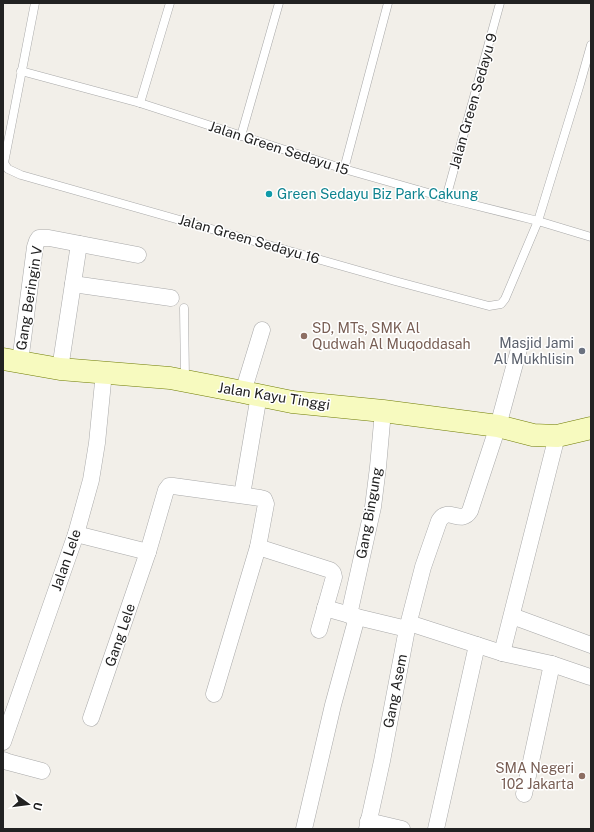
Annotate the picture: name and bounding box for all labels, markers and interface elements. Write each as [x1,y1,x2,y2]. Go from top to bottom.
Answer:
street label: Jalan Green Sedayu 9 [446,31,500,171]
street label: Jalan Green Sedayu 15 [207,118,351,178]
place label: Green Sedayu Biz Park Cakung [277,186,479,202]
marker: Green Sedayu Biz Park Cakung [264,189,274,199]
street label: Jalan Green Sedayu 16 [177,211,322,267]
street label: Gang Beringin V [13,244,45,351]
place label: SD, MTs, SMK Al Qudwah Al Muqoddasah [312,320,471,352]
marker: SD, MTs, SMK Al Qudwah Al Muqoddasah [299,331,309,341]
place label: Masjid Jami Al Mukhlisin [494,335,574,367]
marker: Masjid Jami Al Mukhlisin [577,346,587,356]
street label: Jalan Kayu Tinggi [217,379,331,413]
street label: Gang Bingung [353,466,385,560]
street label: Jalan Lele [48,527,84,593]
street label: Gang Lele [102,601,138,669]
street label: Gang Asem [380,653,410,729]
place label: SMA Negeri 102 Jakarta [495,760,574,792]
marker: SMA Negeri 102 Jakarta [577,771,587,781]
north arrow [8,784,48,824]
text: U [31,801,44,812]

